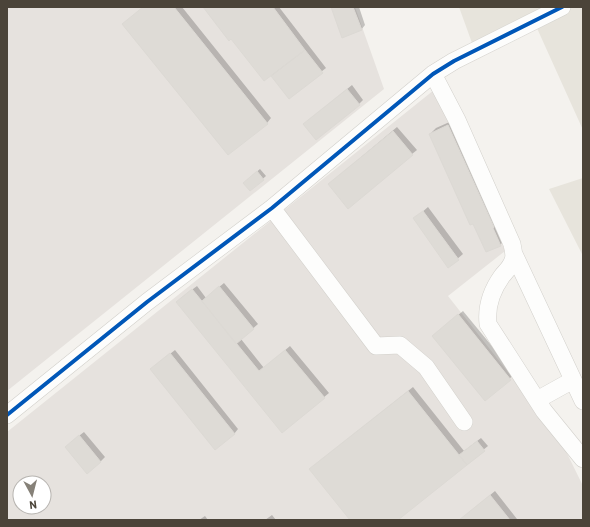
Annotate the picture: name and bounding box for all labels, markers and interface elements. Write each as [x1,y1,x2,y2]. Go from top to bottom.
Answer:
north arrow [12,475,52,515]
text: N [29,499,38,512]

